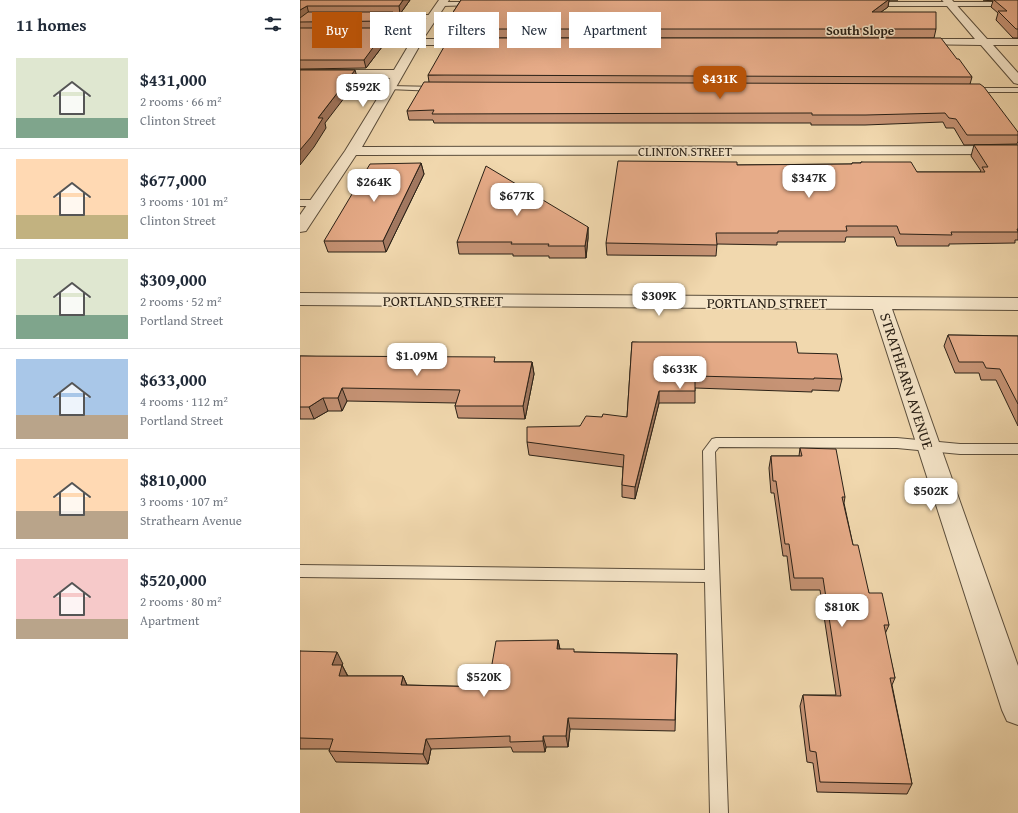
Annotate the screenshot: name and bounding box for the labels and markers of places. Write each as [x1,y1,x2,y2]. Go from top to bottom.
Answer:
pin: $431K [692,66,748,100]
pin: $592K [335,74,391,108]
pin: $347K [781,165,837,199]
pin: $264K [346,169,402,203]
pin: $677K [489,183,545,217]
pin: $309K [631,283,687,317]
pin: $1.09M [384,343,450,377]
pin: $633K [652,356,708,390]
pin: $502K [903,478,959,512]
pin: $810K [814,594,870,628]
pin: $520K [456,664,512,698]

